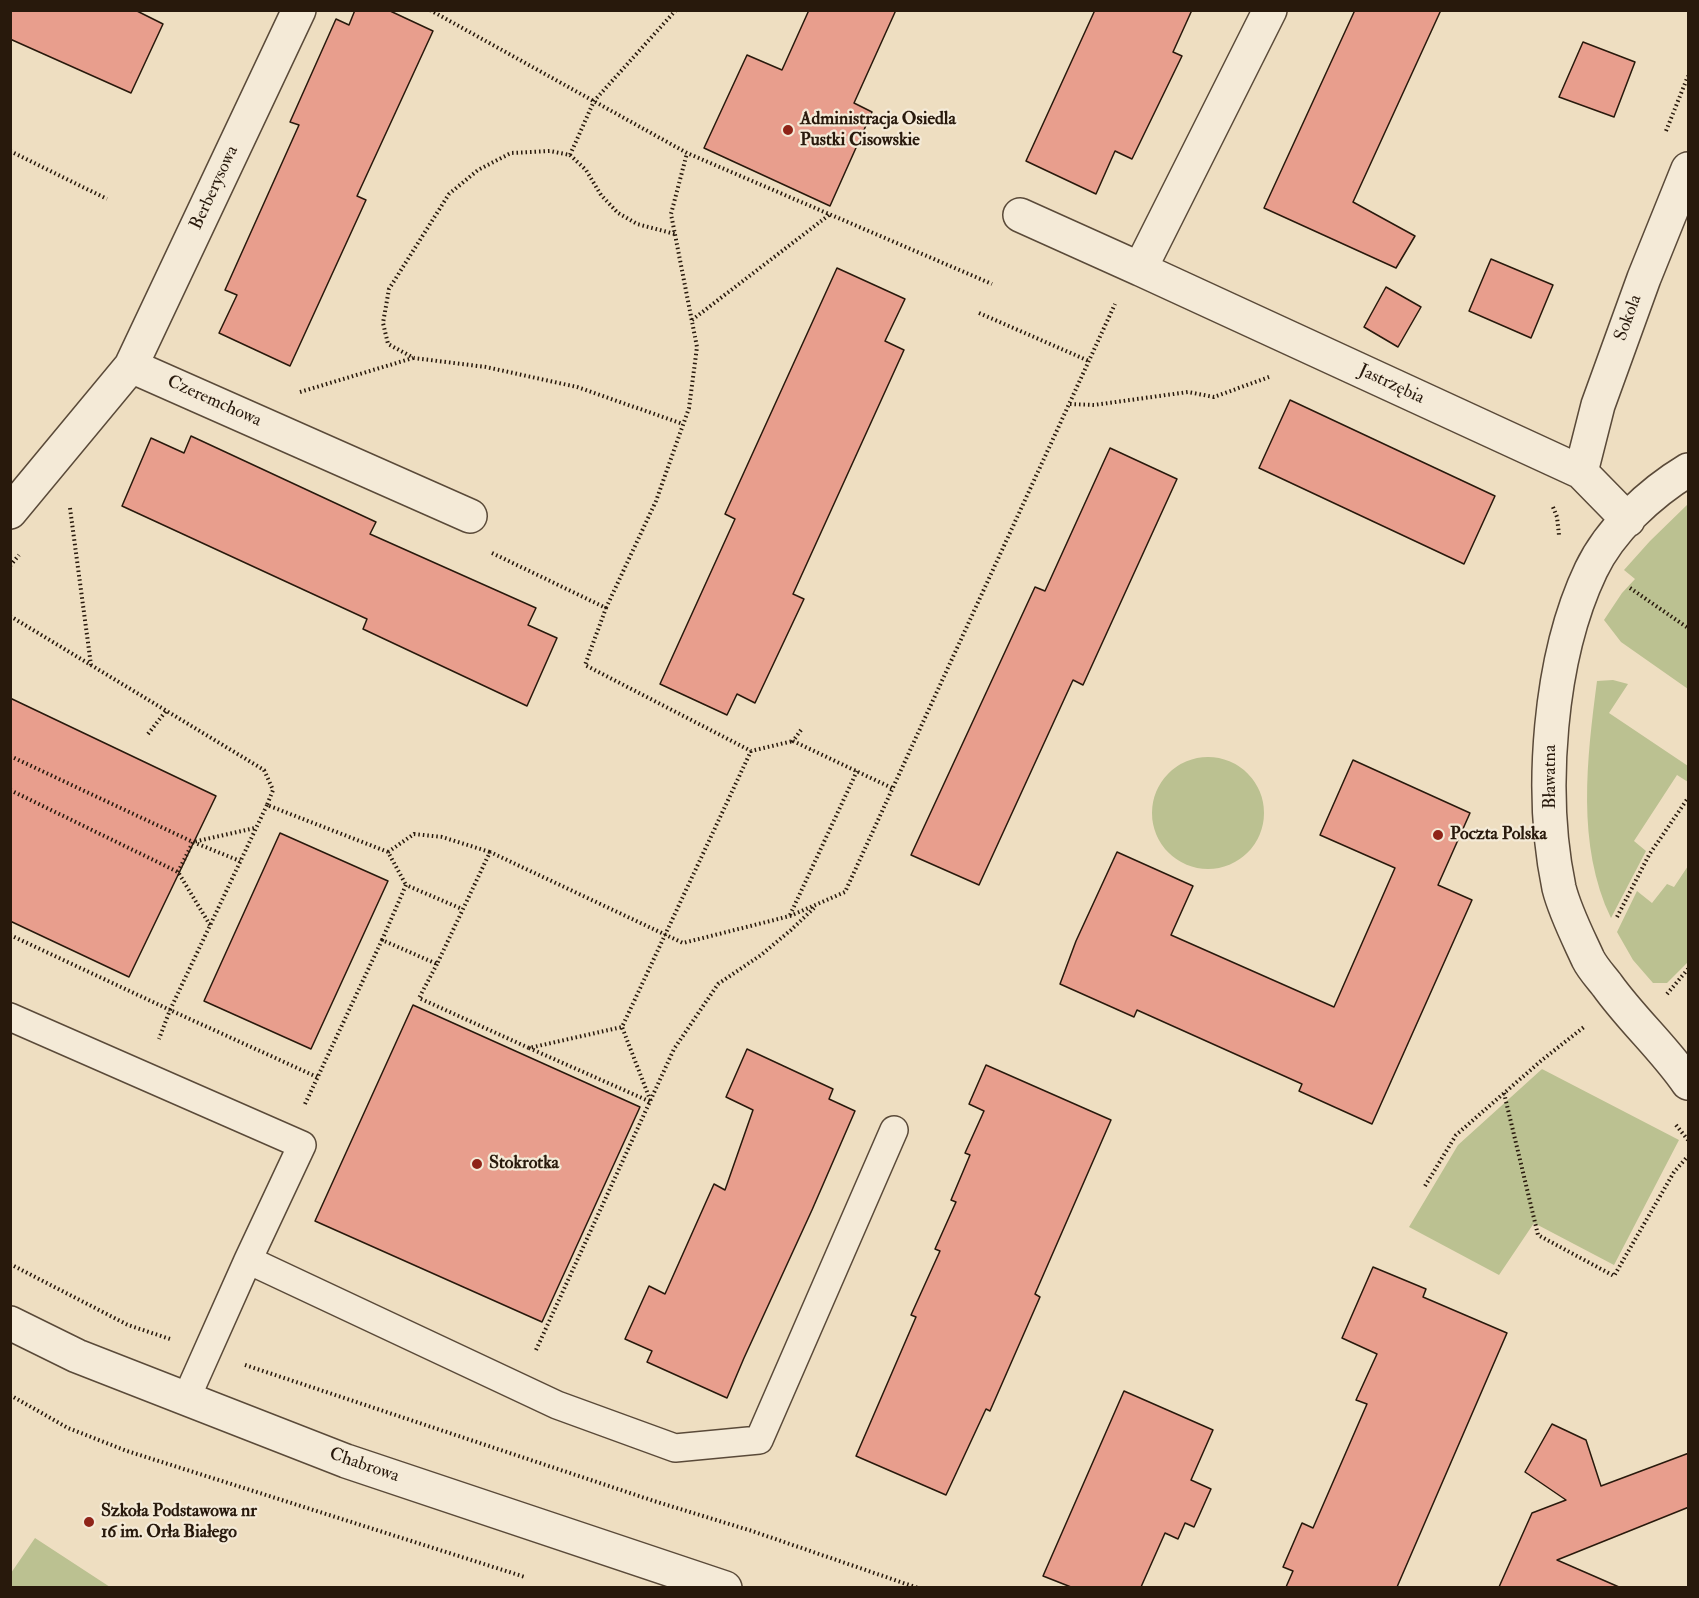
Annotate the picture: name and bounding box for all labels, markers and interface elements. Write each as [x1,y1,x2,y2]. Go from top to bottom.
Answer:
place label: Administracja Osiedla Pustki Cisowskie [800,109,956,152]
marker: Administracja Osiedla Pustki Cisowskie [781,123,795,137]
street label: Berberysowa [186,143,244,233]
street label: Sokola [1611,292,1647,344]
street label: Jastrzębia [1355,360,1427,410]
street label: Czeremchowa [163,372,265,432]
street label: Bławatna [1540,745,1562,809]
place label: Poczta Polska [1450,824,1547,846]
marker: Poczta Polska [1431,828,1445,842]
place label: Stokrotka [489,1153,559,1175]
marker: Stokrotka [470,1157,484,1171]
street label: Chabrowa [326,1444,402,1488]
place label: Szkoła Podstawowa nr 16 im. Orła Białego [101,1501,257,1544]
marker: Szkoła Podstawowa nr 16 im. Orła Białego [82,1515,96,1529]

